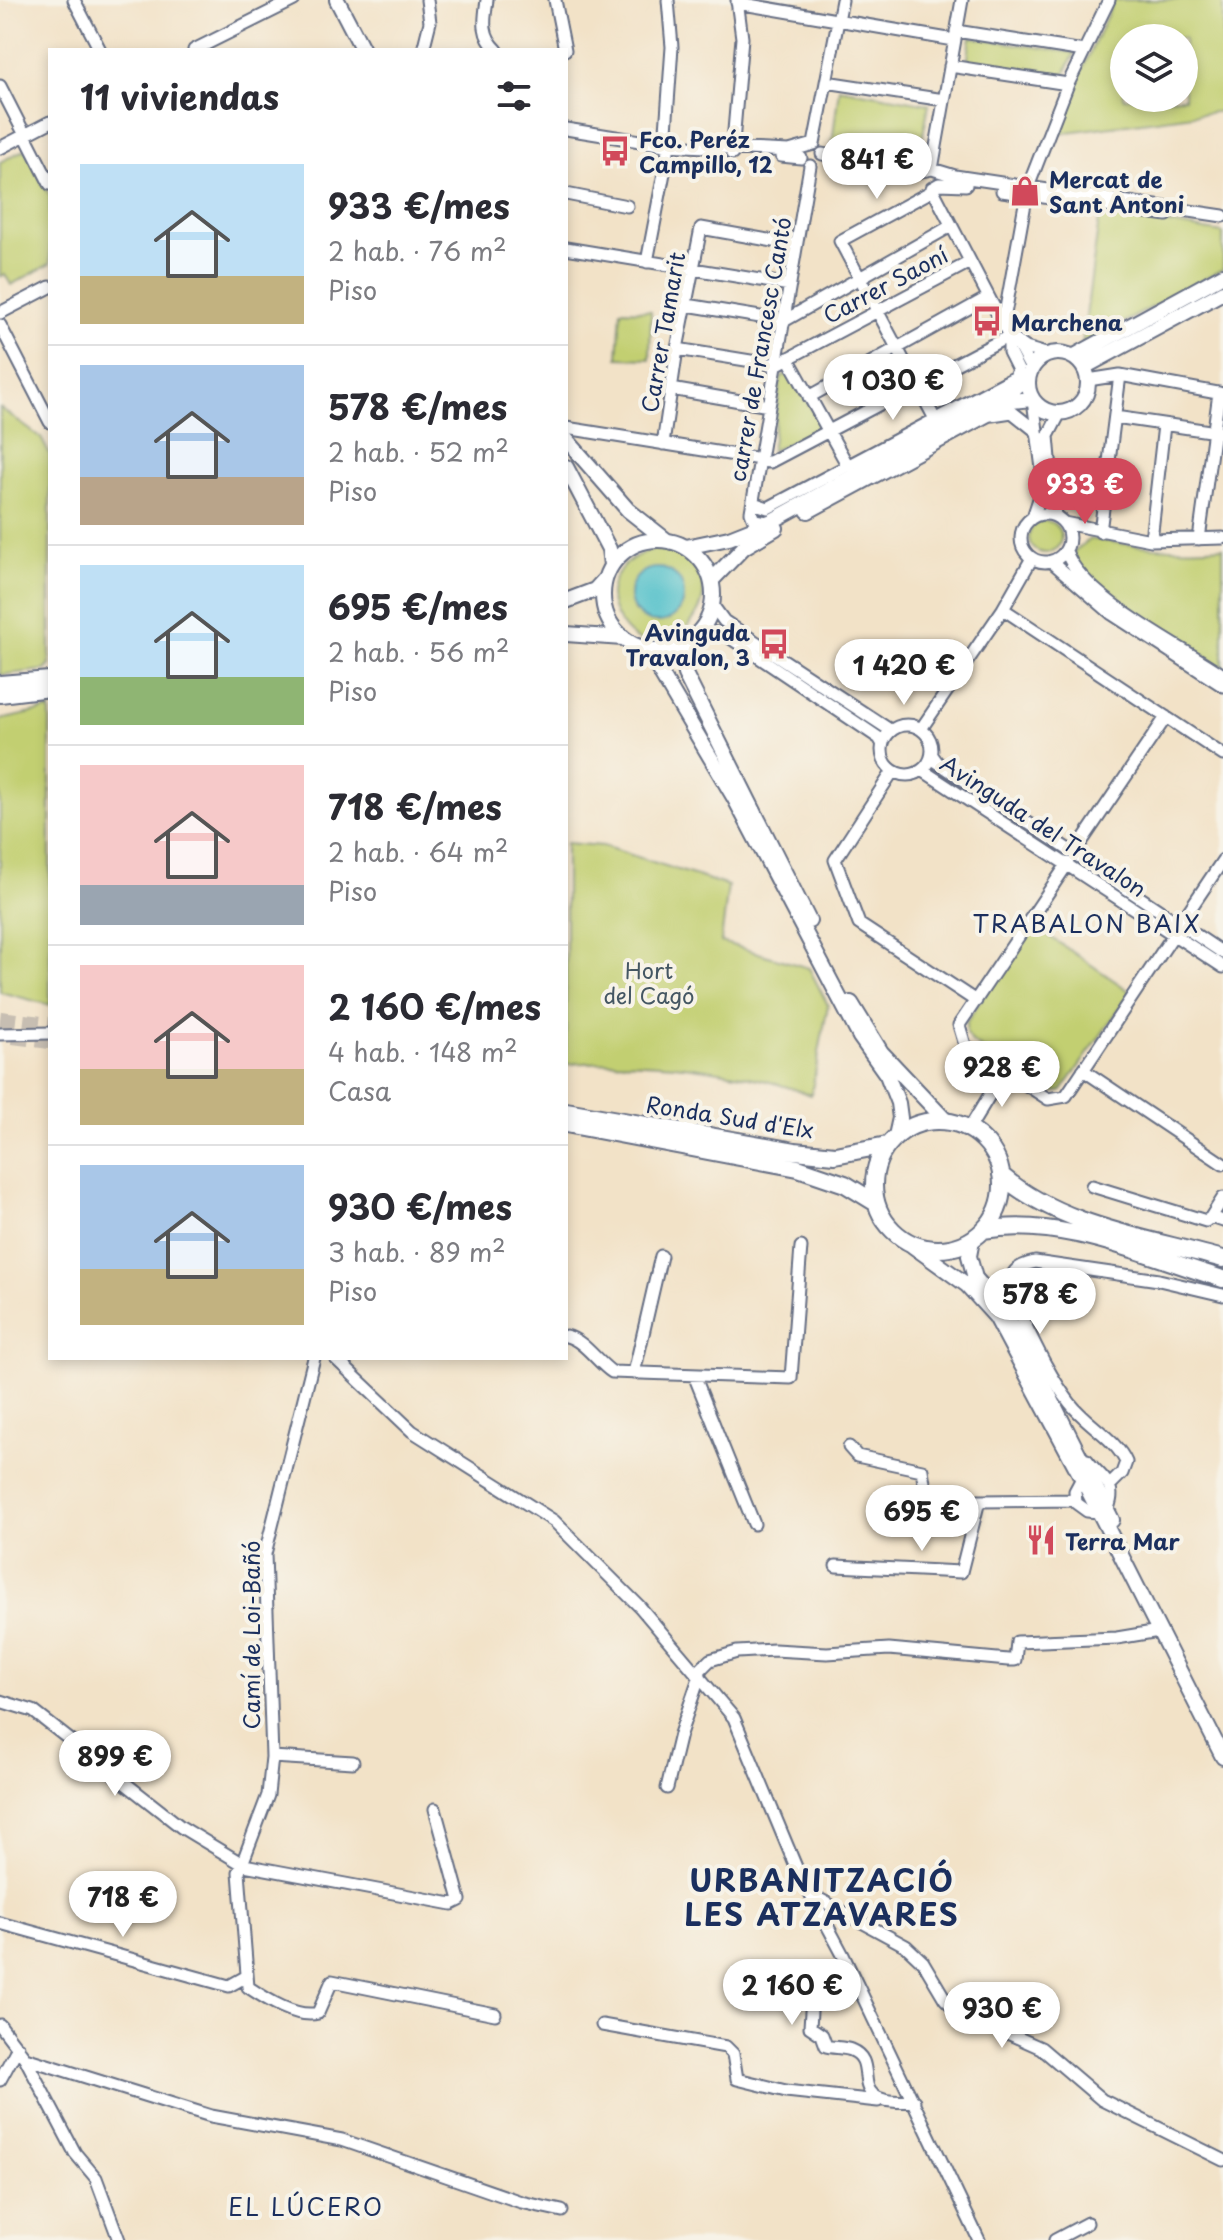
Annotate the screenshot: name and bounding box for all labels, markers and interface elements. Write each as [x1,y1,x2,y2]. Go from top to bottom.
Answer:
map controls [1110,24,1198,112]
button: layers [1110,24,1198,112]
text: 11 viviendas [80,70,279,122]
icon: filters [492,74,536,118]
place label: Fco. Peréz Campillo, 12 [639,122,773,180]
pin: 841 € [821,133,933,201]
bus stop icon: Fco. Peréz Campillo, 12 [598,134,632,168]
text: 841 € [840,139,914,178]
place label: Mercat de Sant Antoni [1049,162,1184,220]
shop icon: Mercat de Sant Antoni [1008,174,1042,208]
text: 933 €/mes [328,179,510,231]
icon: home [144,196,240,292]
street label: carrer de Francesc Cantó [719,214,799,484]
text: 2 hab. · 76 m² [328,231,507,270]
street label: Carrer Saoní [817,237,954,331]
street label: Carrer Tamarit [632,249,692,415]
text: Piso [328,270,377,309]
bus stop icon: Marchena [970,304,1004,338]
place label: Marchena [1011,305,1123,338]
pin: 1 030 € [819,354,967,422]
text: 1 030 € [841,360,945,399]
text: 578 €/mes [328,380,507,432]
icon: home [144,397,240,493]
text: 2 hab. · 52 m² [328,432,509,471]
pin: 933 € [1029,458,1141,526]
text: 933 € [1046,464,1124,503]
text: Piso [328,471,377,510]
text: 695 €/mes [328,580,508,632]
icon: home [144,597,240,693]
place label: Avinguda Travalon, 3 [626,615,750,673]
bus stop icon: Avinguda Travalon, 3 [757,627,791,661]
text: 2 hab. · 56 m² [328,632,510,671]
pin: 1 420 € [830,639,978,707]
text: 1 420 € [853,645,955,684]
text: Piso [328,671,377,710]
street label: Avinguda del Travalon [934,746,1154,904]
text: 718 €/mes [328,780,502,832]
icon: home [144,797,240,893]
text: 2 hab. · 64 m² [328,832,509,871]
text: Piso [328,871,377,910]
district label: TRABALON BAIX [973,905,1201,941]
park label: Hort del Cagó [603,953,695,1011]
text: 2 160 €/mes [328,980,541,1032]
icon: home [144,997,240,1093]
text: 4 hab. · 148 m² [328,1032,518,1071]
pin: 928 € [946,1041,1058,1109]
text: 928 € [963,1047,1041,1086]
text: Casa [328,1071,391,1110]
street label: Ronda Sud d'Elx [644,1086,816,1146]
text: 930 €/mes [328,1180,512,1232]
icon: home [144,1197,240,1293]
text: 3 hab. · 89 m² [328,1232,506,1271]
pin: 578 € [984,1268,1096,1336]
text: Piso [328,1271,377,1310]
text: 578 € [1002,1274,1078,1313]
pin: 695 € [866,1485,978,1553]
text: 695 € [884,1491,960,1530]
restaurant icon: Terra Mar [1024,1523,1058,1557]
place label: Terra Mar [1065,1524,1181,1557]
street label: Camí de Loi-Bañó [234,1541,267,1729]
pin: 899 € [59,1730,171,1798]
text: 899 € [77,1736,153,1775]
district label: URBANITZACIÓ LES ATZAVARES [684,1857,960,1936]
pin: 718 € [67,1871,179,1939]
text: 718 € [87,1877,159,1916]
pin: 2 160 € [718,1959,866,2027]
text: 2 160 € [741,1965,843,2004]
pin: 930 € [946,1982,1058,2050]
text: 930 € [962,1988,1042,2027]
district label: EL LÚCERO [228,2188,384,2224]

